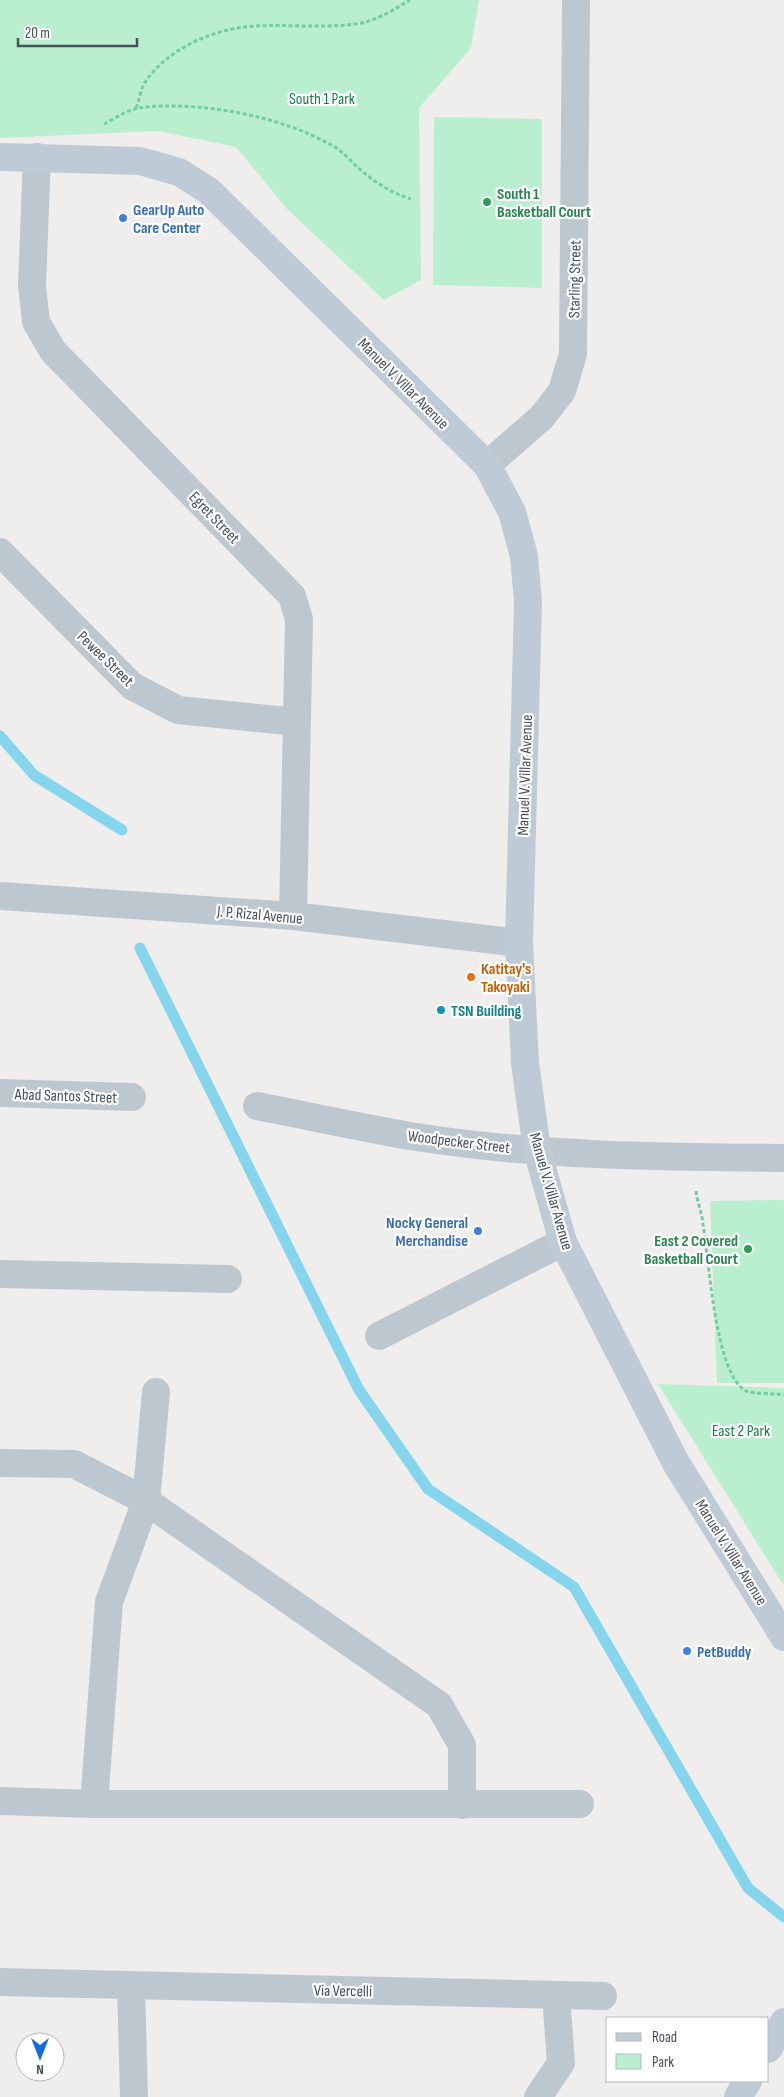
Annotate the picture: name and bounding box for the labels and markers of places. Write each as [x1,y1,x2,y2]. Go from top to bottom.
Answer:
place label: South 1 Basketball Court [497,185,591,222]
marker: South 1 Basketball Court [481,196,493,208]
place label: GearUp Auto Care Center [133,201,204,238]
marker: GearUp Auto Care Center [117,212,129,224]
place label: Katitay's Takoyaki [481,960,531,997]
marker: Katitay's Takoyaki [465,971,477,983]
place label: TSN Building [451,1002,522,1021]
marker: TSN Building [435,1004,447,1016]
place label: Nocky General Merchandise [386,1214,468,1251]
marker: Nocky General Merchandise [472,1225,484,1237]
place label: East 2 Covered Basketball Court [644,1232,738,1269]
marker: East 2 Covered Basketball Court [742,1243,754,1255]
place label: PetBuddy [697,1643,752,1662]
marker: PetBuddy [681,1645,693,1657]

